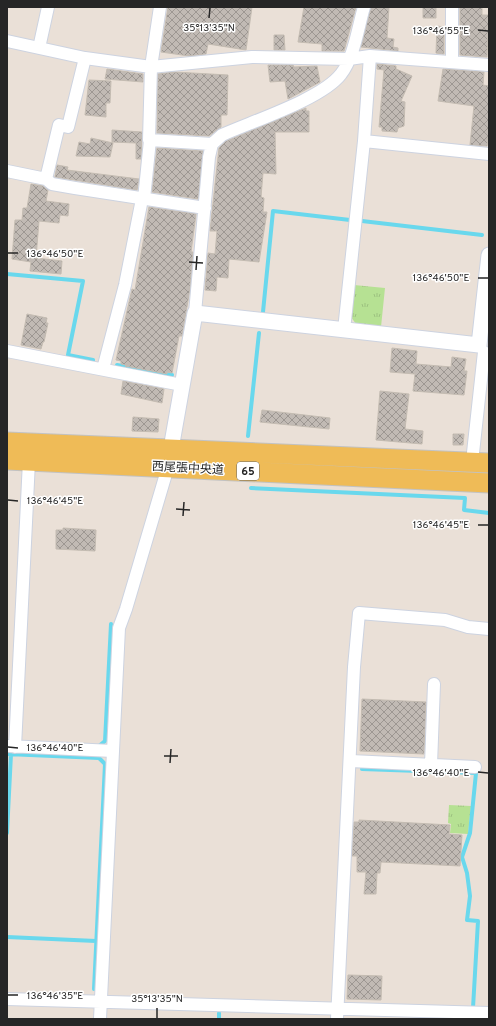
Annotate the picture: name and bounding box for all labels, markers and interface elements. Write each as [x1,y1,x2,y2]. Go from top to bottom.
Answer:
text: 35°13'35"N [183,22,235,35]
text: 136°46'55"E [413,25,469,38]
text: 136°46'50"E [27,248,83,261]
text: 136°46'50"E [413,272,469,285]
street label: 西尾張中央道 [152,459,224,479]
road number: 65 [237,462,259,480]
text: 136°46'45"E [27,495,83,508]
text: 136°46'45"E [413,519,469,532]
text: 136°46'40"E [27,742,83,755]
text: 136°46'40"E [413,767,469,780]
text: 136°46'35"E [27,990,83,1003]
text: 35°13'35"N [131,993,183,1006]

